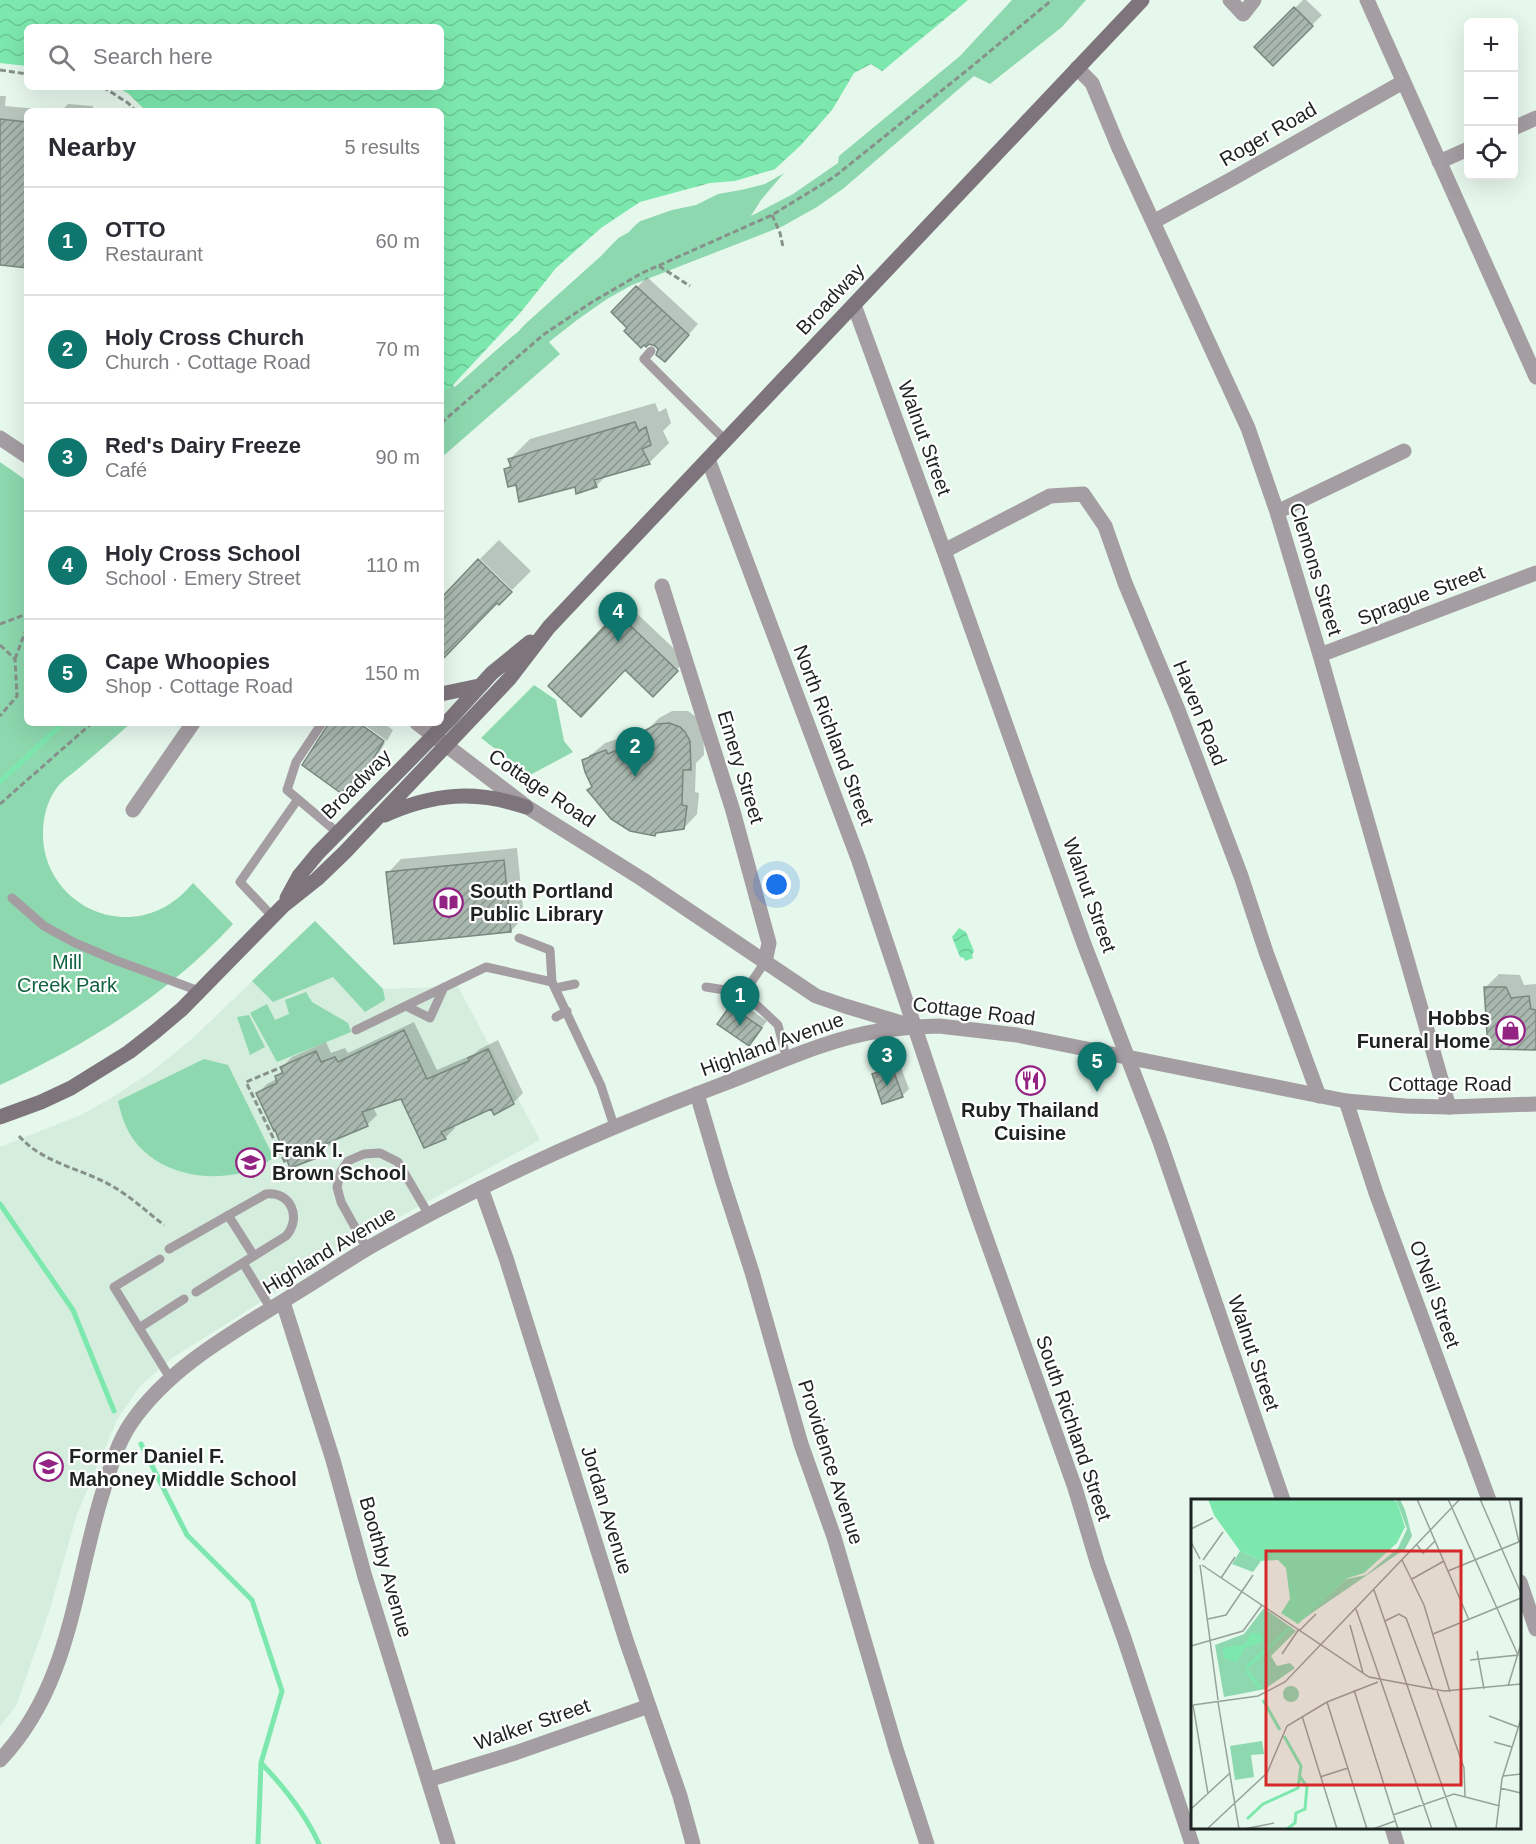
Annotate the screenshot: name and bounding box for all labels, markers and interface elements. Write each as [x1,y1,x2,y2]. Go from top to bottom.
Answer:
map controls [1464,18,1518,180]
button: + [1464,18,1518,72]
search box [24,24,444,90]
icon: search [45,41,78,74]
text: Search here [93,44,213,69]
button: − [1464,72,1518,126]
street label: Roger Road [1216,98,1320,170]
button: locate [1464,126,1518,180]
text: Nearby [48,132,136,162]
text: 5 results [344,136,420,158]
text: OTTO [105,217,166,242]
text: 1 [62,230,73,252]
text: 60 m [376,230,420,252]
text: Restaurant [105,243,203,265]
street label: Broadway [792,259,868,339]
text: Holy Cross Church [105,325,304,350]
text: 2 [62,338,73,360]
text: 70 m [376,338,420,360]
text: Church · Cottage Road [105,351,311,373]
street label: Walnut Street [894,378,956,499]
text: Red's Dairy Freeze [105,433,301,458]
text: 3 [62,446,73,468]
text: 90 m [376,446,420,468]
text: Café [105,459,147,481]
street label: Clemons Street [1285,500,1347,639]
text: Holy Cross School [105,541,301,566]
text: 4 [62,554,73,576]
text: 110 m [366,554,420,576]
street label: Sprague Street [1354,560,1488,629]
text: School · Emery Street [105,567,301,589]
pin: 4 [598,592,638,642]
street label: North Richland Street [789,642,879,829]
text: Cape Whoopies [105,649,270,674]
street label: Haven Road [1169,657,1231,769]
text: 5 [62,662,73,684]
text: 150 m [364,662,420,684]
text: Shop · Cottage Road [105,675,293,697]
street label: Emery Street [713,708,769,826]
pin: 2 [616,728,654,777]
street label: Cottage Road [485,744,599,832]
street label: Broadway [317,745,395,823]
street label: Walnut Street [1059,835,1121,956]
your location [762,870,791,899]
place label: South Portland Public Library [470,880,613,925]
library icon: South Portland Public Library [433,886,465,918]
park label: Mill Creek Park [17,951,118,996]
pin: 1 [720,976,760,1026]
street label: Cottage Road [911,993,1037,1029]
place label: Hobbs Funeral Home [1357,1007,1490,1052]
street label: Highland Avenue [697,1008,847,1080]
shop icon: Hobbs Funeral Home [1495,1014,1527,1046]
pin: 3 [868,1036,906,1086]
pin: 5 [1078,1042,1116,1092]
restaurant icon: Ruby Thailand Cuisine [1014,1064,1046,1096]
street label: Cottage Road [1388,1073,1512,1095]
place label: Ruby Thailand Cuisine [961,1099,1099,1144]
place label: Frank I. Brown School [272,1139,406,1184]
school or university icon: Frank I. Brown School [235,1146,267,1178]
street label: Highland Avenue [259,1202,399,1298]
street label: O'Neil Street [1405,1237,1465,1351]
street label: Walnut Street [1224,1292,1284,1414]
street label: South Richland Street [1032,1332,1116,1524]
street label: Providence Avenue [794,1377,868,1547]
street label: Jordan Avenue [577,1443,637,1577]
place label: Former Daniel F. Mahoney Middle School [69,1445,297,1490]
school or university icon: Former Daniel F. Mahoney Middle School [32,1451,64,1483]
street label: Boothby Avenue [355,1494,417,1640]
inset map [1191,1499,1521,1829]
street label: Walker Street [471,1694,593,1754]

